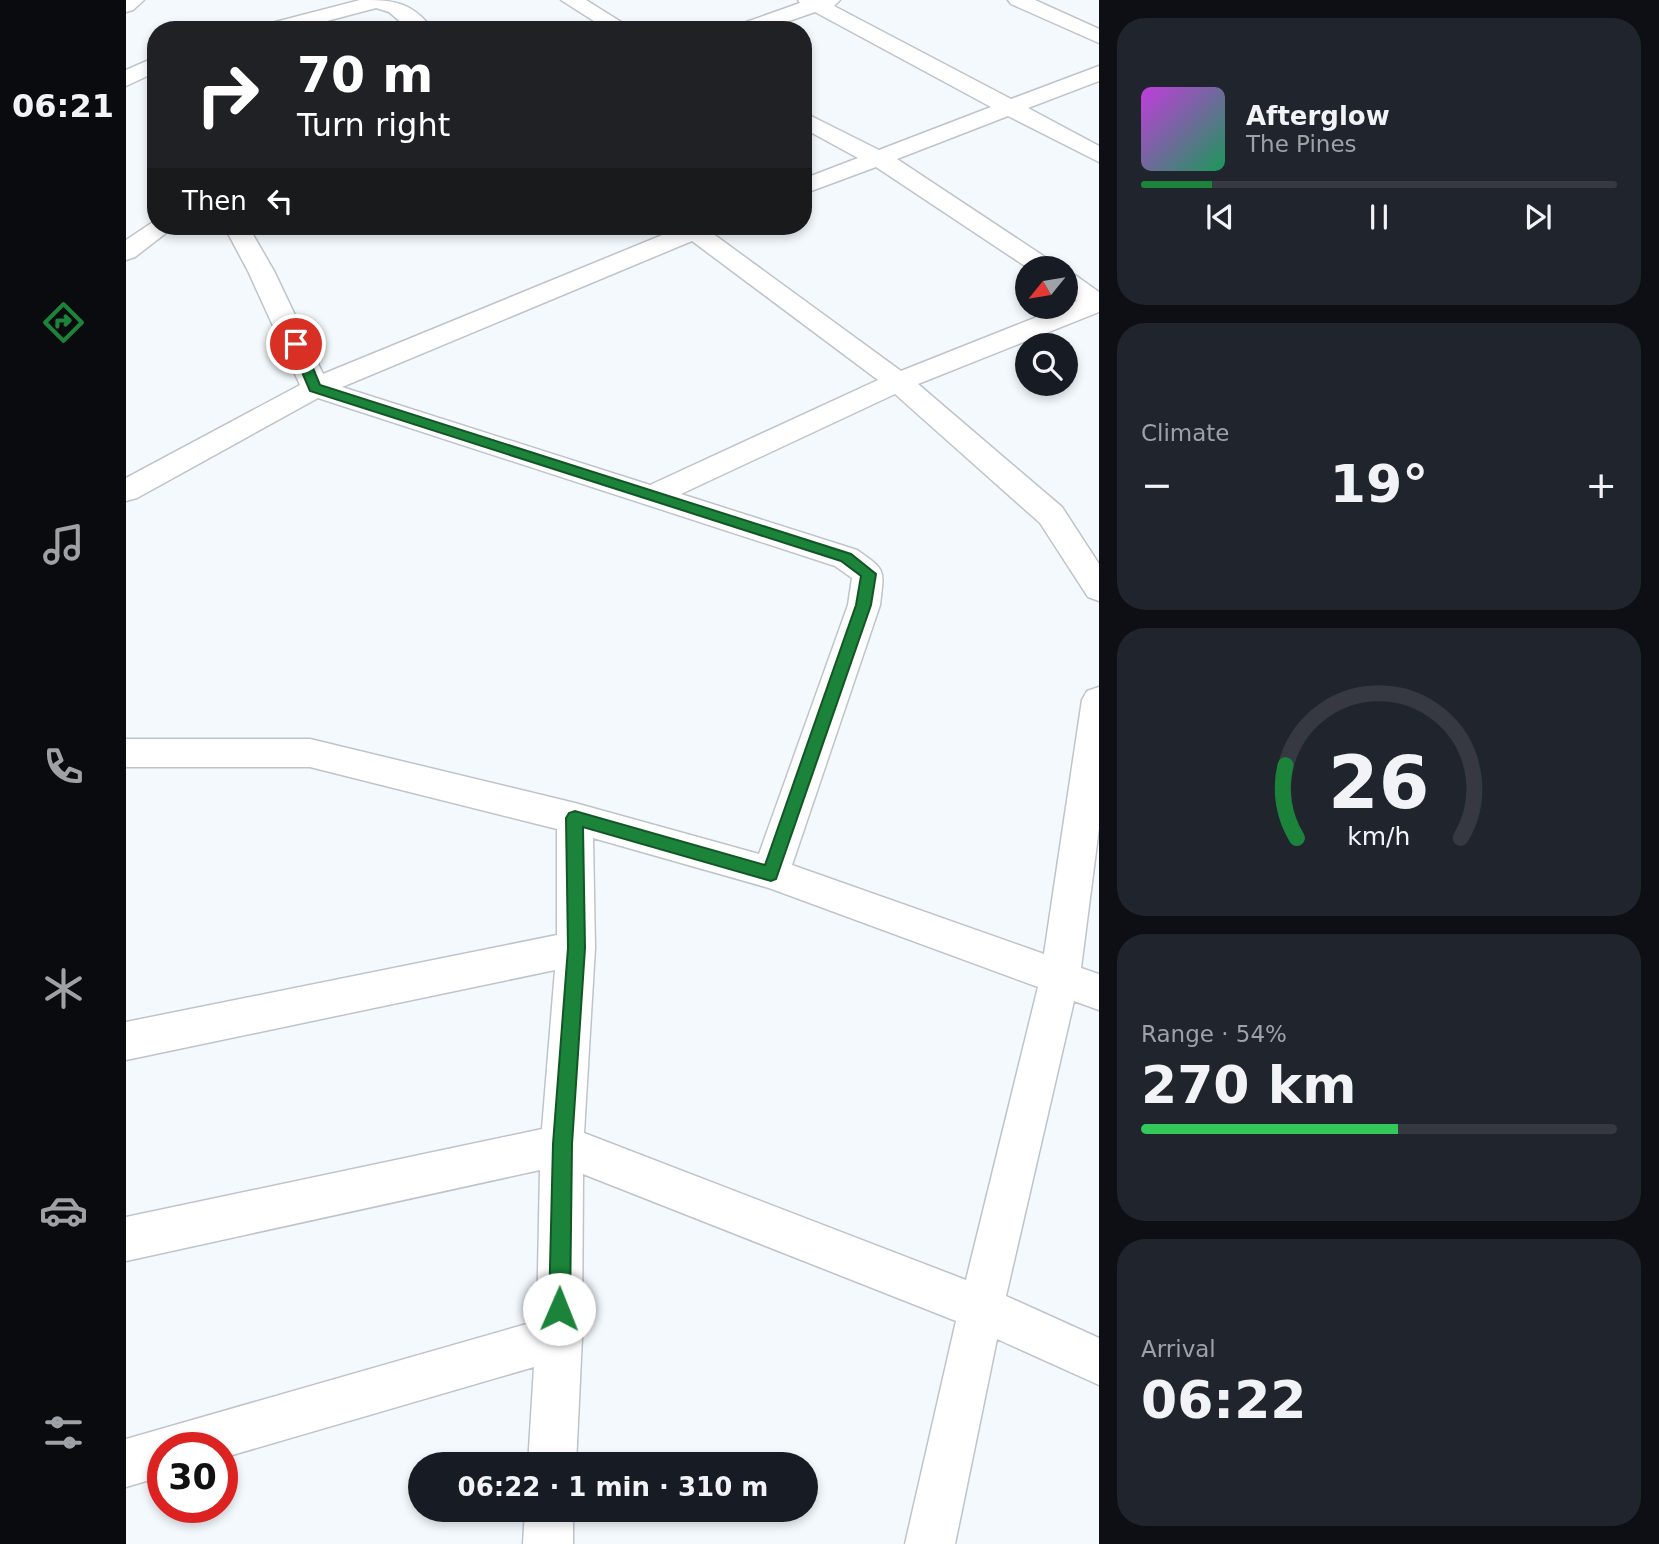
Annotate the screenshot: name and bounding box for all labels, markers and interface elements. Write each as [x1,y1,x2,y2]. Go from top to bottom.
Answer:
text: 70 m [297,47,433,104]
icon: right [182,49,273,140]
text: 06:21 [12,87,114,125]
text: Afterglow [1246,101,1390,131]
text: Turn right [297,106,450,144]
text: The Pines [1246,131,1357,157]
icon: left [261,182,299,220]
text: Then [182,186,247,216]
icon: previous [1201,198,1239,236]
icon: pause [1360,198,1398,236]
icon: next [1519,198,1557,236]
north arrow [1015,256,1078,318]
map controls [1015,256,1078,396]
icon: directions [39,298,88,347]
pin [266,314,326,374]
icon: arrive [277,325,315,363]
button: search [1015,333,1078,396]
text: Climate [1141,420,1230,446]
text: 19° [1330,454,1428,514]
text: − [1141,463,1173,507]
text: + [1585,463,1617,507]
icon: music [39,520,88,569]
text: 26 [1328,740,1430,825]
icon: phone [39,742,88,791]
text: km/h [1347,822,1411,851]
icon: climate [39,964,88,1013]
text: Range · 54% [1141,1021,1287,1047]
text: 270 km [1141,1055,1356,1115]
icon: car [39,1186,88,1235]
position arrow [522,1272,596,1346]
text: Arrival [1141,1336,1216,1362]
text: 06:22 [1141,1370,1307,1430]
icon: filters [39,1408,88,1457]
speed limit sign: 30 [147,1432,238,1523]
text: 06:22 · 1 min · 310 m [458,1472,768,1502]

